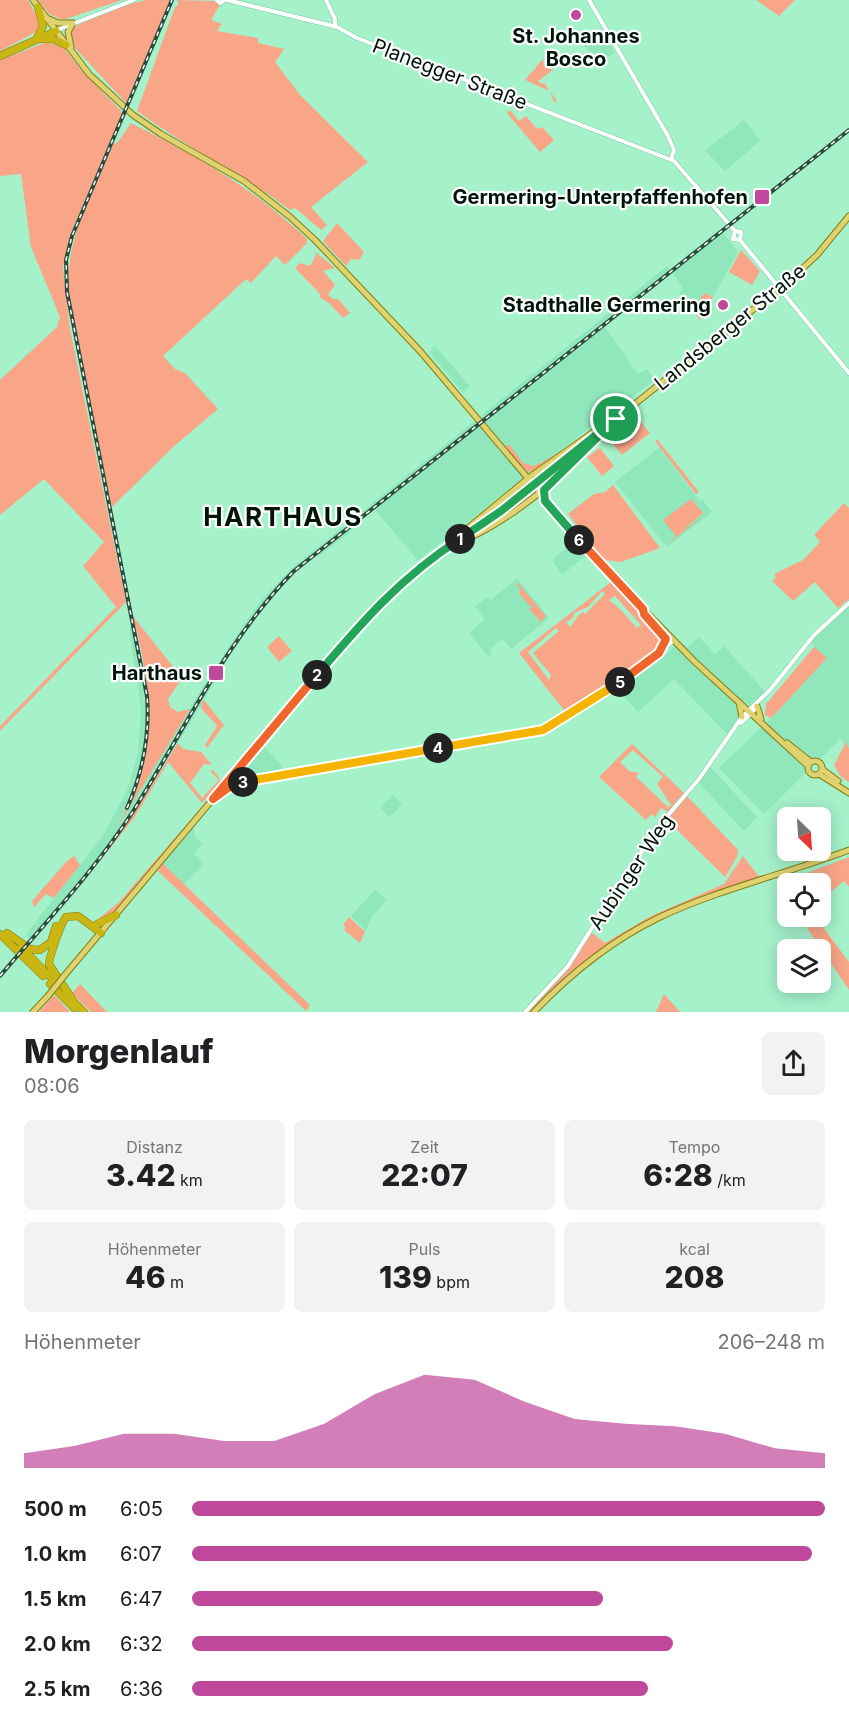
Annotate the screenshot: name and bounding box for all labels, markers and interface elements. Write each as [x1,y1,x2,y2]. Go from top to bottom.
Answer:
marker: St. Johannes Bosco [569,8,583,22]
place label: St. Johannes Bosco [512,24,640,71]
street label: Planegger Straße [369,33,531,115]
place label: Germering-Unterpfaffenhofen [453,185,748,209]
marker: Germering-Unterpfaffenhofen [753,188,771,206]
street label: Landsberger Straße [650,259,810,395]
place label: Stadthalle Germering [503,293,711,317]
marker: Stadthalle Germering [716,298,730,312]
pin [590,393,641,444]
icon: arrive [599,402,632,435]
district label: HARTHAUS [203,501,363,532]
pin: 1 [445,524,475,554]
pin: 6 [564,525,594,555]
text: 1 [457,529,463,549]
text: 6 [574,530,584,550]
pin: 2 [302,660,332,690]
place label: Harthaus [112,661,202,685]
marker: Harthaus [207,664,225,682]
text: 2 [312,665,322,685]
pin: 5 [605,667,635,697]
text: 5 [615,672,625,692]
pin: 4 [423,733,453,763]
text: 4 [433,738,443,758]
pin: 3 [228,767,258,797]
text: 3 [238,772,248,792]
north arrow [777,807,831,861]
map controls [777,807,831,993]
street label: Aubinger Weg [584,810,678,934]
button: locate [777,873,831,927]
button: layers [777,939,831,993]
text: Morgenlauf [24,1031,214,1071]
button: share [762,1032,825,1095]
text: 08:06 [24,1074,80,1098]
text: Distanz [126,1137,183,1157]
text: Zeit [410,1137,439,1157]
text: Tempo [669,1137,720,1157]
text: 3.42 [106,1157,176,1193]
text: 22:07 [381,1157,468,1193]
text: 6:28 [643,1157,713,1193]
text: km [176,1170,203,1190]
text: /km [713,1170,746,1190]
text: Höhenmeter [108,1239,201,1259]
text: Puls [409,1239,441,1259]
text: kcal [679,1239,710,1259]
text: 46 [125,1259,166,1295]
text: 139 [379,1259,432,1295]
text: 208 [665,1259,724,1295]
text: m [166,1272,184,1292]
text: bpm [432,1272,470,1292]
text: Höhenmeter [24,1330,141,1354]
text: 206–248 m [717,1330,825,1354]
text: 500 m [24,1497,87,1521]
text: 6:05 [120,1497,163,1521]
text: 1.0 km [24,1542,87,1566]
text: 6:07 [120,1542,162,1566]
text: 1.5 km [24,1587,87,1611]
text: 6:47 [120,1587,162,1611]
text: 2.0 km [24,1632,91,1656]
text: 6:32 [120,1632,163,1656]
text: 2.5 km [24,1677,91,1701]
text: 6:36 [120,1677,163,1701]

